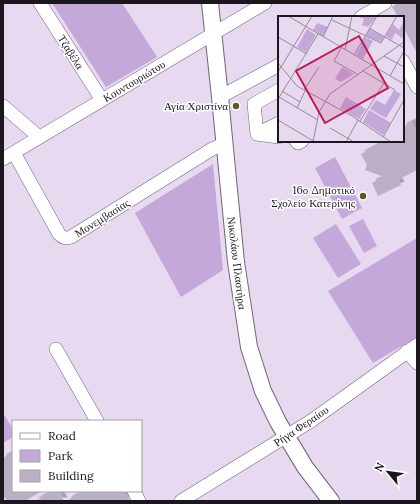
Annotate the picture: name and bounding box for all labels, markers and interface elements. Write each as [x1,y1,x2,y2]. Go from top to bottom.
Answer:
inset map [278,16,404,142]
street label: Τζαβέλα [55,32,87,72]
street label: Κουντουριώτου [100,57,168,105]
place label: Αγία Χριστίνα [164,99,228,113]
marker: Αγία Χριστίνα [231,101,241,111]
place label: 16ο Δημοτικό Σχολείο Κατερίνης [271,183,356,210]
marker: 16ο Δημοτικό Σχολείο Κατερίνης [358,191,368,201]
street label: Μονεμβασίας [72,195,133,240]
street label: Νικολάου Πλαστήρα [224,216,250,310]
street label: Ρήγα Φεραίου [271,402,332,449]
legend [12,420,142,492]
text: Road [48,428,76,443]
text: Park [48,448,74,463]
north arrow [368,452,408,492]
text: N [371,460,388,474]
text: Building [48,468,94,483]

